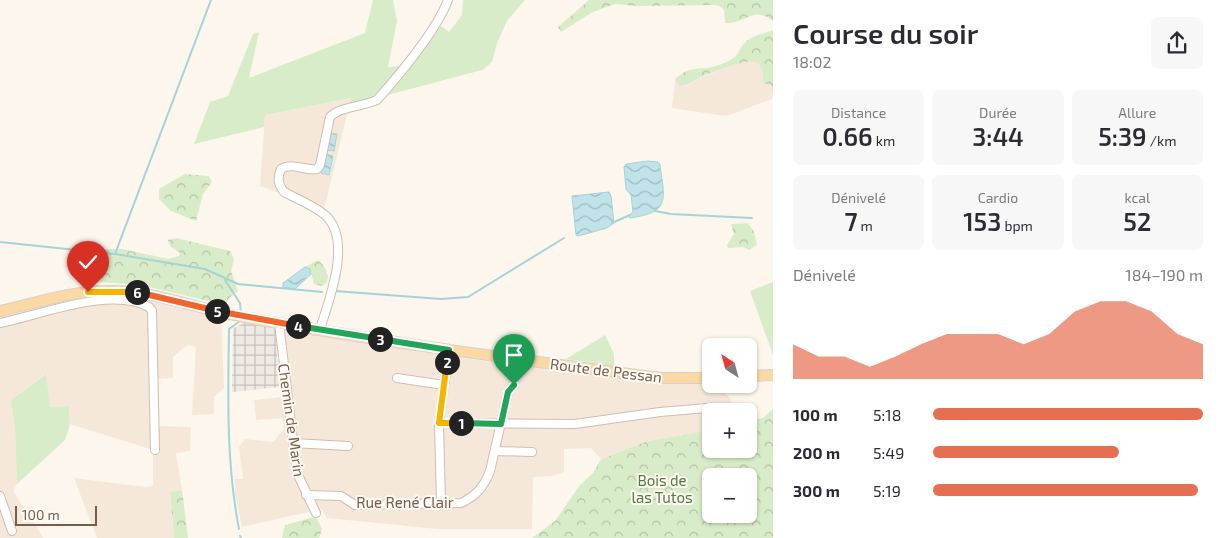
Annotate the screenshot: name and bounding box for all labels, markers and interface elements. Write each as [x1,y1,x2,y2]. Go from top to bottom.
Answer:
text: Course du soir [793,16,978,50]
button: share [1151,17,1203,69]
text: 18:02 [793,52,832,71]
text: Distance [831,104,886,121]
text: Durée [979,104,1017,121]
text: Allure [1118,104,1156,121]
text: 0.66 [822,121,873,151]
text: 3:44 [972,121,1024,151]
text: 5:39 [1098,121,1147,151]
text: km [873,132,895,149]
text: /km [1147,132,1176,149]
text: Dénivelé [831,189,886,206]
text: Cardio [978,189,1018,206]
text: kcal [1125,189,1150,206]
text: 7 [844,206,857,236]
text: 153 [963,206,1001,236]
text: 52 [1123,206,1151,236]
text: m [857,217,873,234]
text: bpm [1001,217,1033,234]
pin [67,241,109,292]
icon: check [74,248,102,276]
text: Dénivelé [793,265,856,284]
text: 184–190 m [1125,265,1203,284]
pin: 6 [124,280,150,304]
text: 6 [133,284,142,301]
pin: 5 [204,298,230,324]
text: 5 [214,303,221,320]
pin: 4 [286,314,310,338]
text: 4 [294,318,303,335]
pin: 3 [368,326,392,352]
text: 3 [377,331,384,348]
pin [493,334,535,385]
north arrow [702,338,758,392]
map controls [702,338,757,523]
icon: arrive [500,341,528,369]
pin: 2 [434,350,460,374]
text: 2 [443,354,452,371]
street label: Route de Pessan [549,354,663,386]
street label: Chemin de Marin [275,362,309,478]
button: + [702,403,757,458]
text: 100 m [793,405,838,424]
text: 5:18 [873,405,901,424]
pin: 1 [448,410,474,436]
text: 1 [458,415,465,432]
text: 200 m [793,443,840,462]
text: 5:49 [873,443,904,462]
button: − [702,468,757,523]
park label: Bois de las Tutos [631,471,693,506]
text: 300 m [793,481,840,500]
text: 5:19 [873,481,901,500]
street label: Rue René Clair [356,493,454,511]
scale bar [15,503,98,526]
text: 100 m [22,506,60,523]

